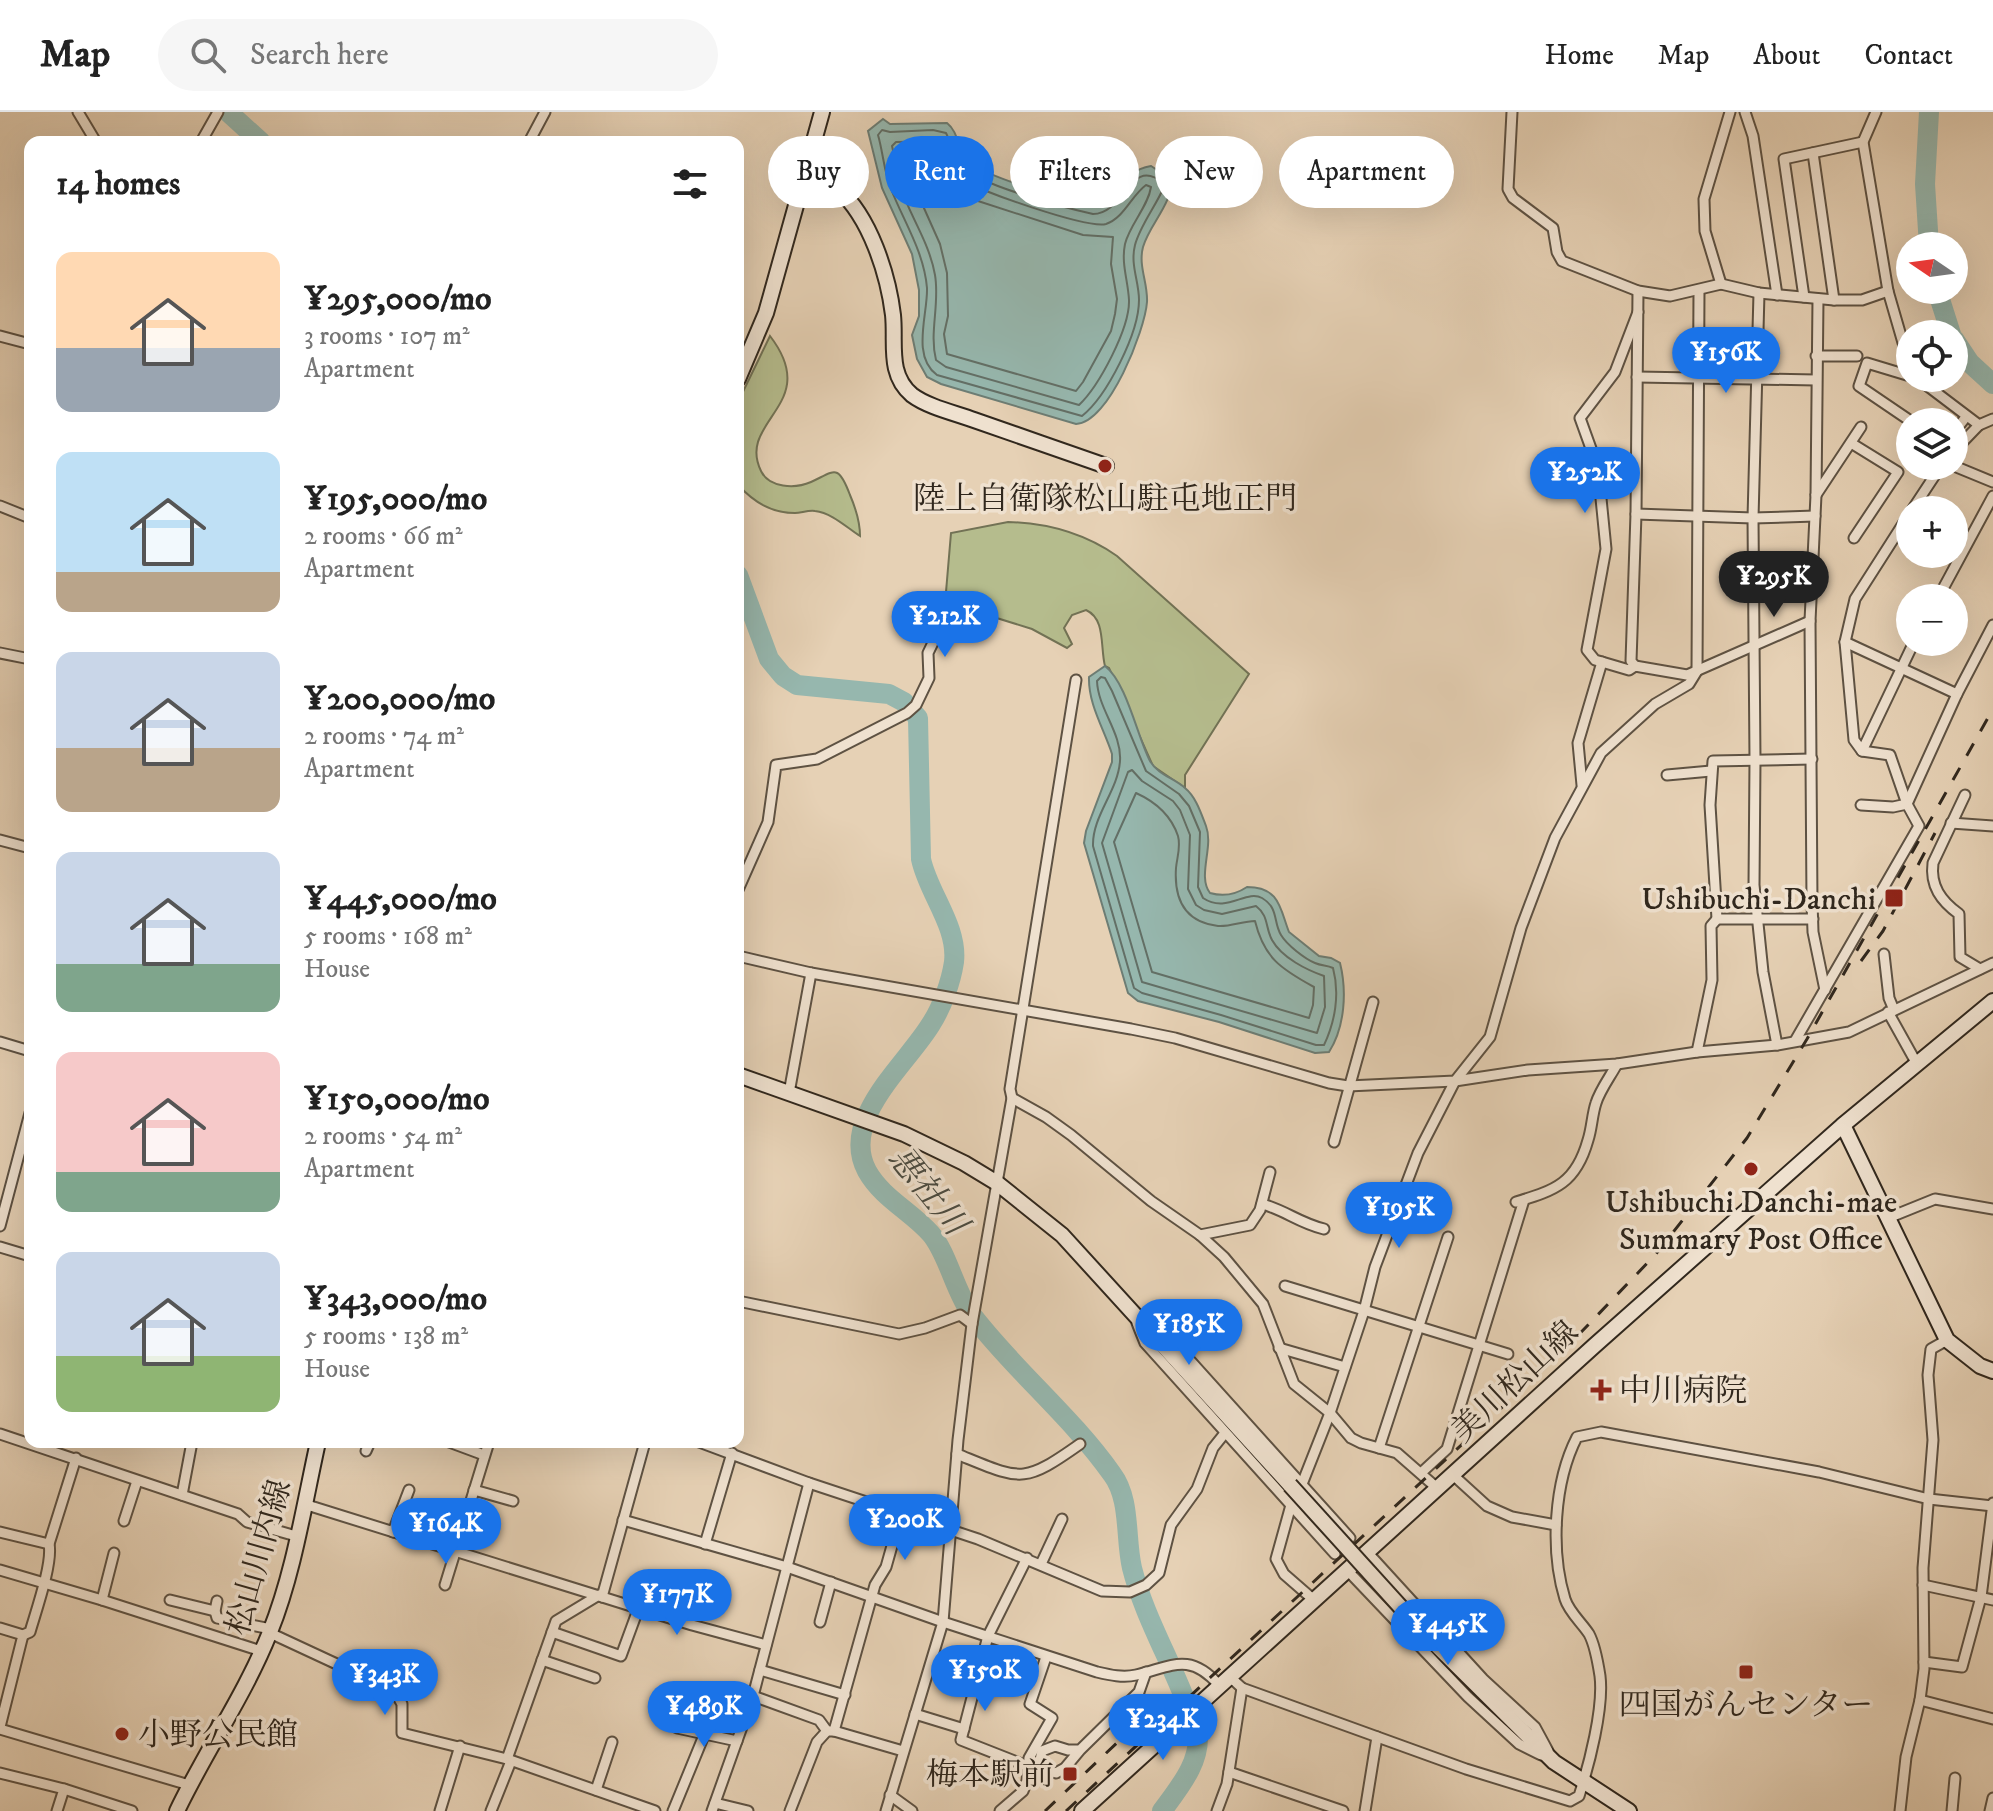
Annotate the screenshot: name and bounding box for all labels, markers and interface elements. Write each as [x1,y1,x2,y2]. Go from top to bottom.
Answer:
search box [158,19,718,91]
text: Map [40,31,110,79]
icon: search [186,33,230,77]
text: Search here [250,37,389,74]
text: Home [1545,38,1614,73]
text: Map [1658,38,1709,73]
text: About [1753,38,1820,73]
text: Contact [1864,38,1953,73]
chip: Buy [768,136,869,208]
chip: Rent [885,136,994,208]
chip: Filters [1010,136,1139,208]
chip: New [1155,136,1263,208]
chip: Apartment [1279,136,1454,208]
icon: filters [668,162,712,206]
text: 14 homes [56,163,180,205]
north arrow [1896,232,1968,304]
map controls [1896,232,1968,656]
text: ¥295,000/mo [304,278,492,320]
icon: home [120,284,216,380]
text: 3 rooms · 107 m² [304,320,470,353]
button: locate [1896,320,1968,392]
pin: ¥156K [1670,327,1782,395]
text: ¥156K [1690,336,1762,369]
text: Apartment [304,353,415,386]
button: layers [1896,408,1968,480]
pin: ¥252K [1529,447,1641,515]
text: ¥252K [1548,456,1622,489]
marker: 陸上自衛隊松山駐屯地正門 [1096,457,1114,475]
text: ¥195,000/mo [304,478,487,520]
place label: 陸上自衛隊松山駐屯地正門 [913,480,1297,520]
icon: home [120,484,216,580]
button: + [1896,496,1968,568]
text: 2 rooms · 66 m² [304,520,463,553]
pin: ¥295K [1718,551,1830,619]
text: Apartment [304,553,415,586]
text: ¥295K [1737,560,1811,593]
button: − [1896,584,1968,656]
pin: ¥212K [889,591,1001,659]
text: ¥212K [910,600,980,633]
text: ¥200,000/mo [304,678,495,720]
icon: home [120,684,216,780]
text: 2 rooms · 74 m² [304,720,464,753]
text: Apartment [304,753,415,786]
text: ¥445,000/mo [304,878,497,920]
place label: Ushibuchi-Danchi [1641,880,1876,920]
icon: home [120,884,216,980]
marker: Ushibuchi-Danchi [1883,887,1905,909]
text: 5 rooms · 168 m² [304,920,472,953]
text: House [304,953,370,986]
text: ¥150,000/mo [304,1078,490,1120]
icon: home [120,1084,216,1180]
text: 2 rooms · 54 m² [304,1120,462,1153]
water label: 悪社川 [879,1138,978,1247]
text: Apartment [304,1153,415,1186]
marker: Ushibuchi Danchi-mae Summary Post Office [1742,1160,1760,1178]
pin: ¥195K [1343,1182,1455,1250]
place label: Ushibuchi Danchi-mae Summary Post Office [1605,1183,1897,1260]
text: ¥195K [1363,1191,1435,1224]
text: ¥343,000/mo [304,1278,487,1320]
icon: home [120,1284,216,1380]
pin: ¥185K [1133,1299,1245,1367]
text: ¥185K [1153,1308,1225,1341]
street label: 美川松山線 [1443,1313,1588,1452]
text: 5 rooms · 138 m² [304,1320,468,1353]
text: House [304,1353,370,1386]
place label: 中川病院 [1619,1372,1747,1412]
marker: 中川病院 [1590,1379,1612,1401]
street label: 松山川内線 [219,1475,301,1640]
pin: ¥200K [849,1494,961,1562]
pin: ¥164K [390,1498,502,1566]
text: ¥200K [867,1503,943,1536]
text: ¥164K [409,1507,483,1540]
pin: ¥177K [621,1569,733,1637]
text: ¥177K [641,1578,713,1611]
pin: ¥445K [1392,1599,1504,1667]
text: ¥445K [1409,1608,1487,1641]
pin: ¥150K [929,1645,1041,1713]
pin: ¥343K [329,1649,441,1717]
text: ¥150K [949,1654,1021,1687]
text: ¥343K [350,1658,420,1691]
marker: 四国がんセンター [1737,1663,1755,1681]
pin: ¥489K [648,1681,760,1749]
place label: 四国がんセンター [1619,1686,1873,1726]
text: ¥489K [666,1690,742,1723]
pin: ¥234K [1107,1694,1219,1762]
text: ¥234K [1126,1703,1200,1736]
place label: 小野公民館 [138,1716,298,1756]
marker: 小野公民館 [113,1725,131,1743]
place label: 梅本駅前 [926,1756,1054,1796]
marker: 梅本駅前 [1061,1765,1079,1783]

